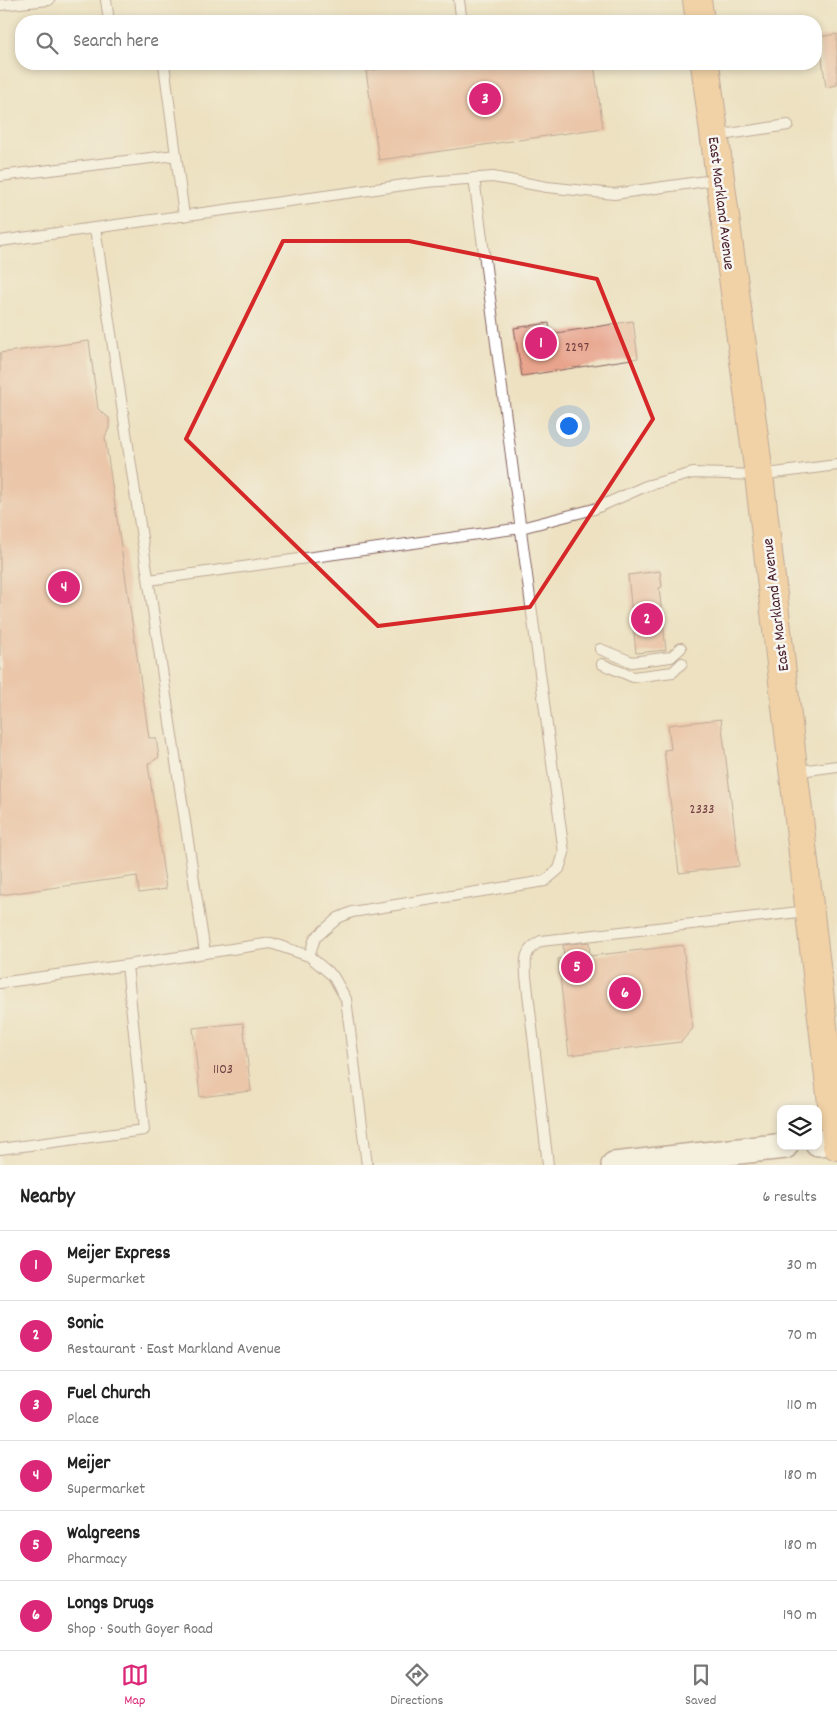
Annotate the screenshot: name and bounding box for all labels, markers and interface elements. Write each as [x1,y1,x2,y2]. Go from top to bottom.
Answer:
search box [15,15,822,70]
icon: search [33,29,61,57]
text: Search here [73,29,159,56]
pin: 3 [469,80,501,118]
street label: East Markland Avenue [701,135,740,271]
pin: 1 [525,324,557,362]
house number: 2297 [565,338,589,358]
your location [556,413,582,439]
street label: East Markland Avenue [757,537,796,673]
pin: 4 [48,568,80,606]
pin: 2 [631,600,663,638]
house number: 2333 [690,800,714,820]
pin: 5 [561,948,593,986]
pin: 6 [609,974,641,1012]
house number: 1103 [213,1060,233,1080]
map controls [777,1105,822,1150]
button: layers [777,1105,822,1150]
text: Nearby [20,1183,75,1213]
text: 6 results [762,1186,817,1209]
text: Meijer Express [67,1241,171,1268]
text: 1 [34,1254,38,1277]
text: 30 m [787,1254,817,1277]
text: Supermarket [67,1268,145,1291]
text: Sonic [67,1311,104,1338]
text: 2 [33,1324,40,1347]
text: 70 m [787,1324,817,1347]
text: Restaurant · East Markland Avenue [67,1338,281,1361]
text: Fuel Church [67,1381,151,1408]
text: 3 [32,1394,40,1417]
text: 110 m [787,1394,817,1417]
text: Place [67,1408,99,1431]
text: Meijer [67,1451,110,1478]
text: 4 [33,1464,39,1487]
text: 180 m [784,1464,817,1487]
text: Supermarket [67,1478,145,1501]
text: Walgreens [67,1521,140,1548]
text: 5 [32,1534,40,1557]
text: 180 m [784,1534,817,1557]
text: Pharmacy [67,1548,126,1571]
text: Longs Drugs [67,1591,154,1618]
text: 6 [32,1604,40,1627]
text: 190 m [783,1604,817,1627]
text: Shop · South Goyer Road [67,1618,213,1641]
tab: Map [121,1661,149,1711]
tab: Directions [390,1661,443,1711]
tab: Saved [685,1661,716,1711]

